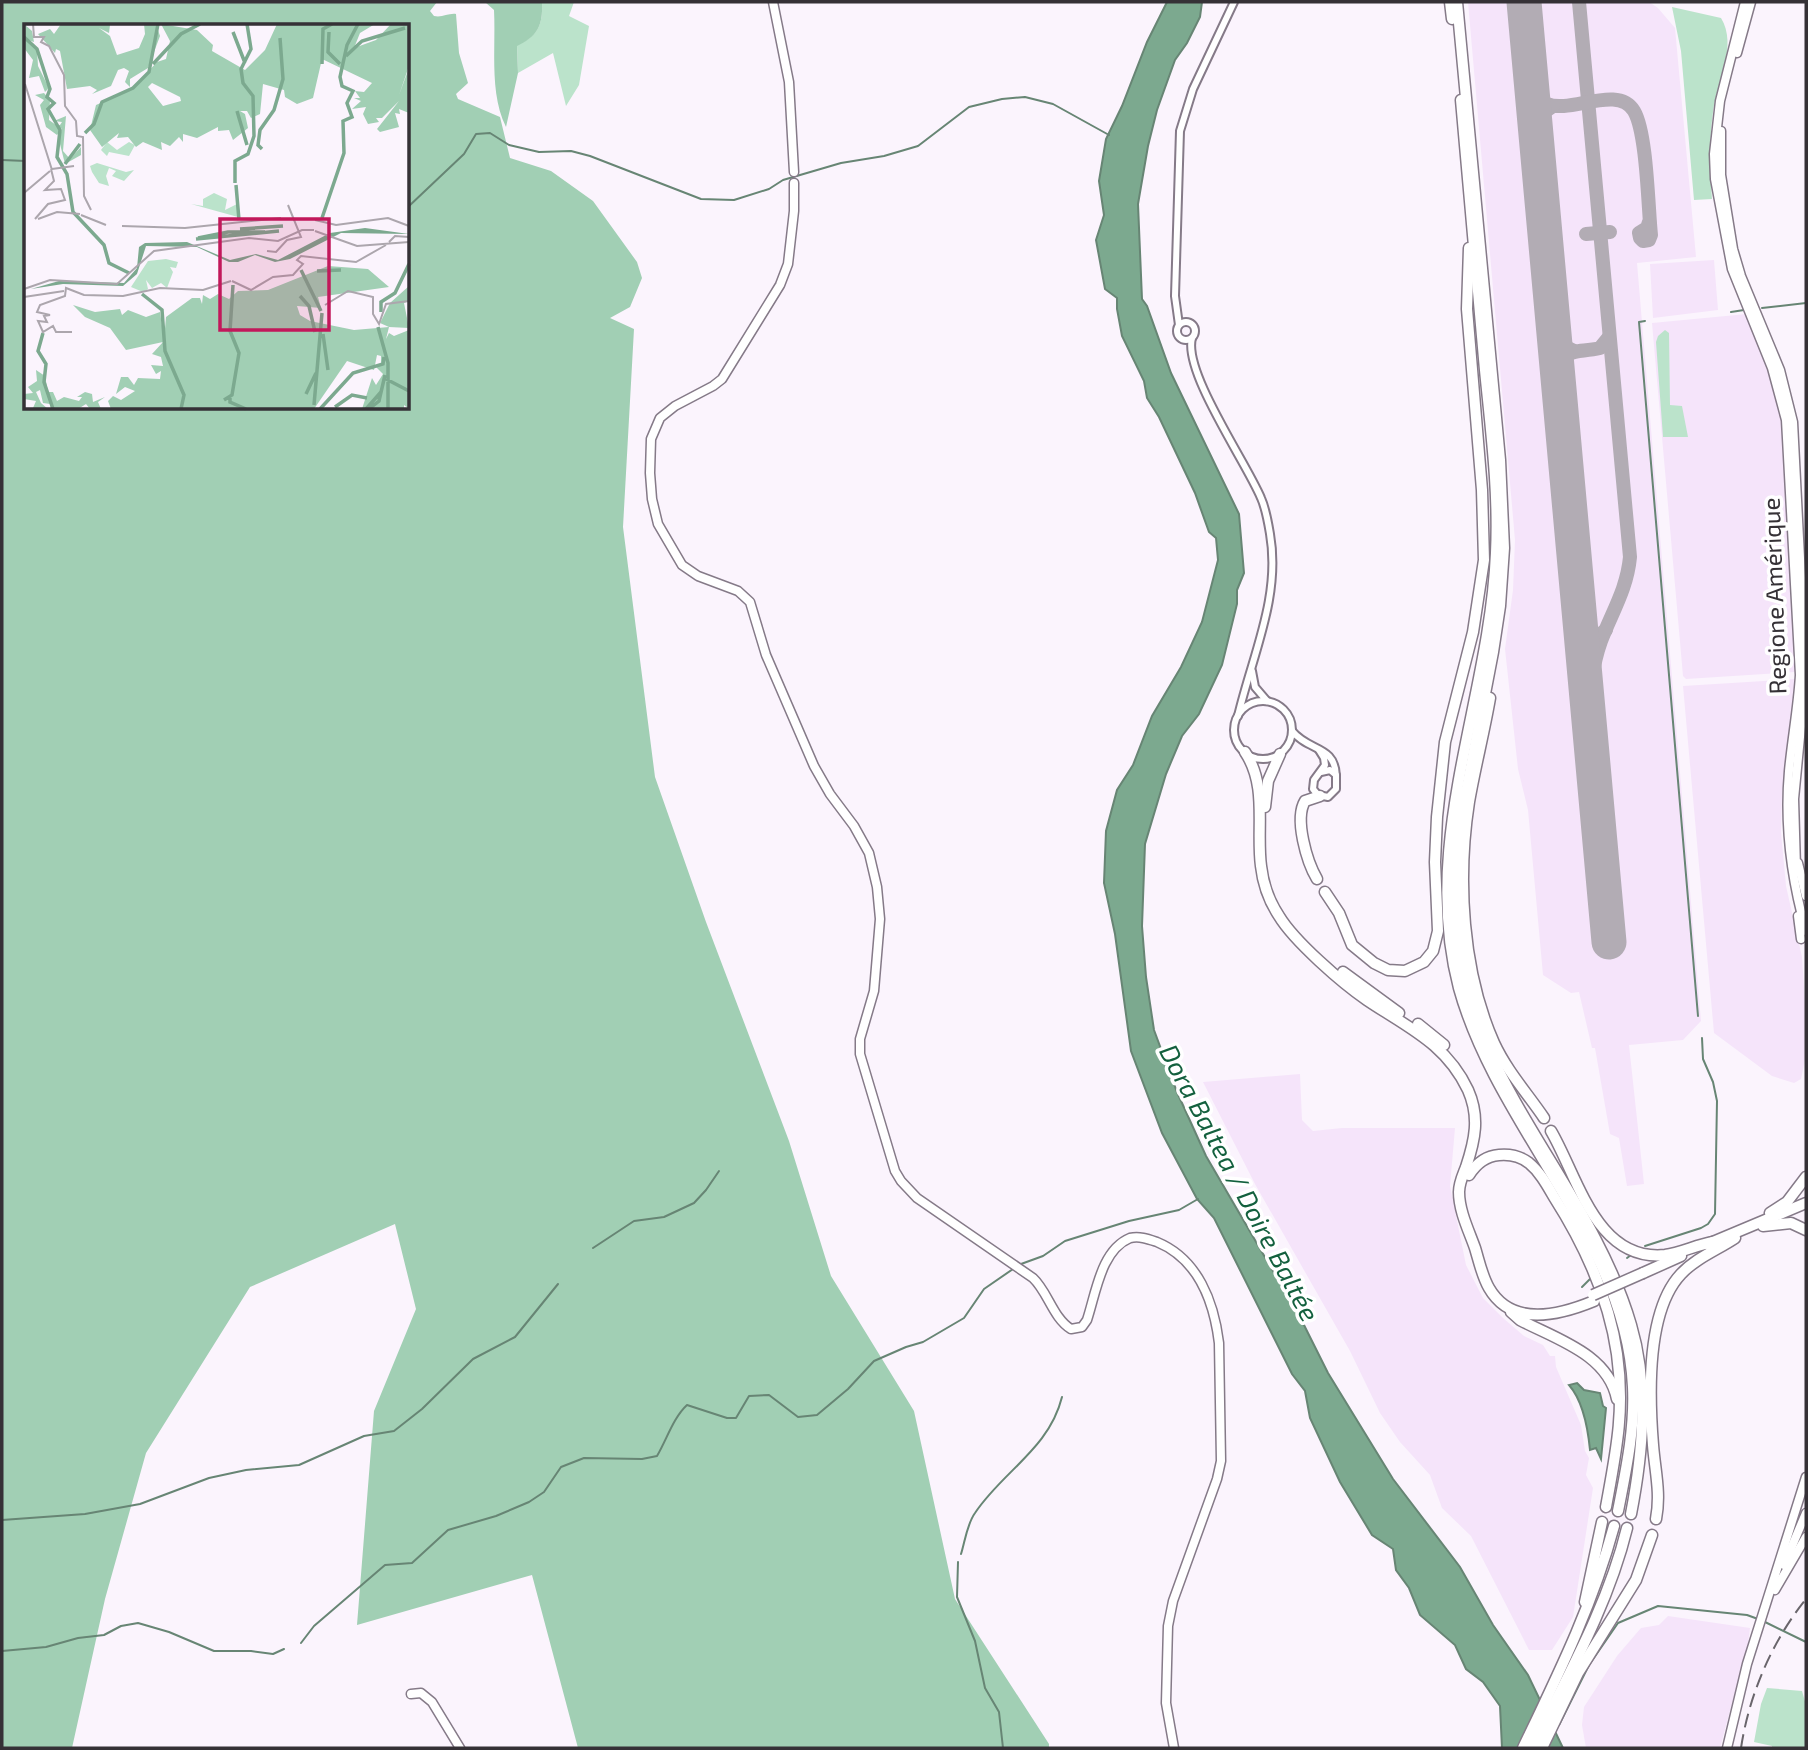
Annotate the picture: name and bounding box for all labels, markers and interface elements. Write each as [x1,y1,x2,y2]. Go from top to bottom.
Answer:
inset map [24,24,410,410]
street label: Regione Amérique [1756,497,1791,695]
water label: Dora Baltea / Doire Baltée [1154,1039,1327,1326]

